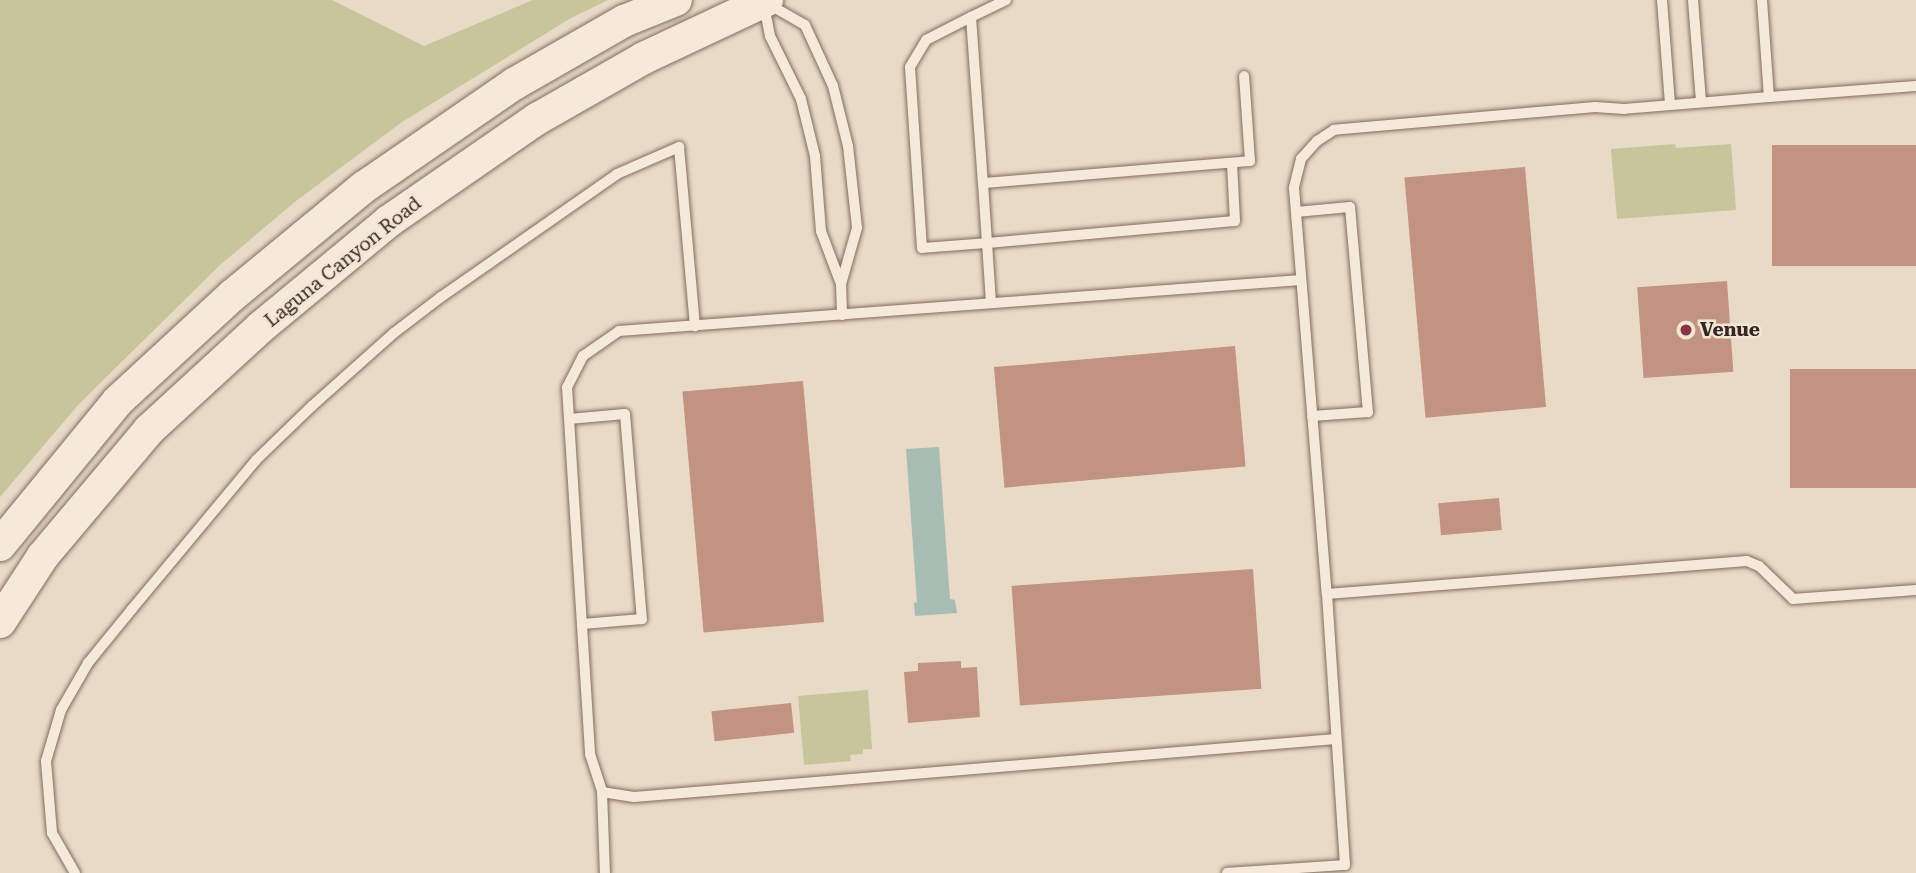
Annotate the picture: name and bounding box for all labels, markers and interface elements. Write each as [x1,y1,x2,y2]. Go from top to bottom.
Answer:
street label: Laguna Canyon Road [260,192,426,332]
place label: Venue [1700,319,1760,341]
marker: Venue [1678,322,1694,338]

